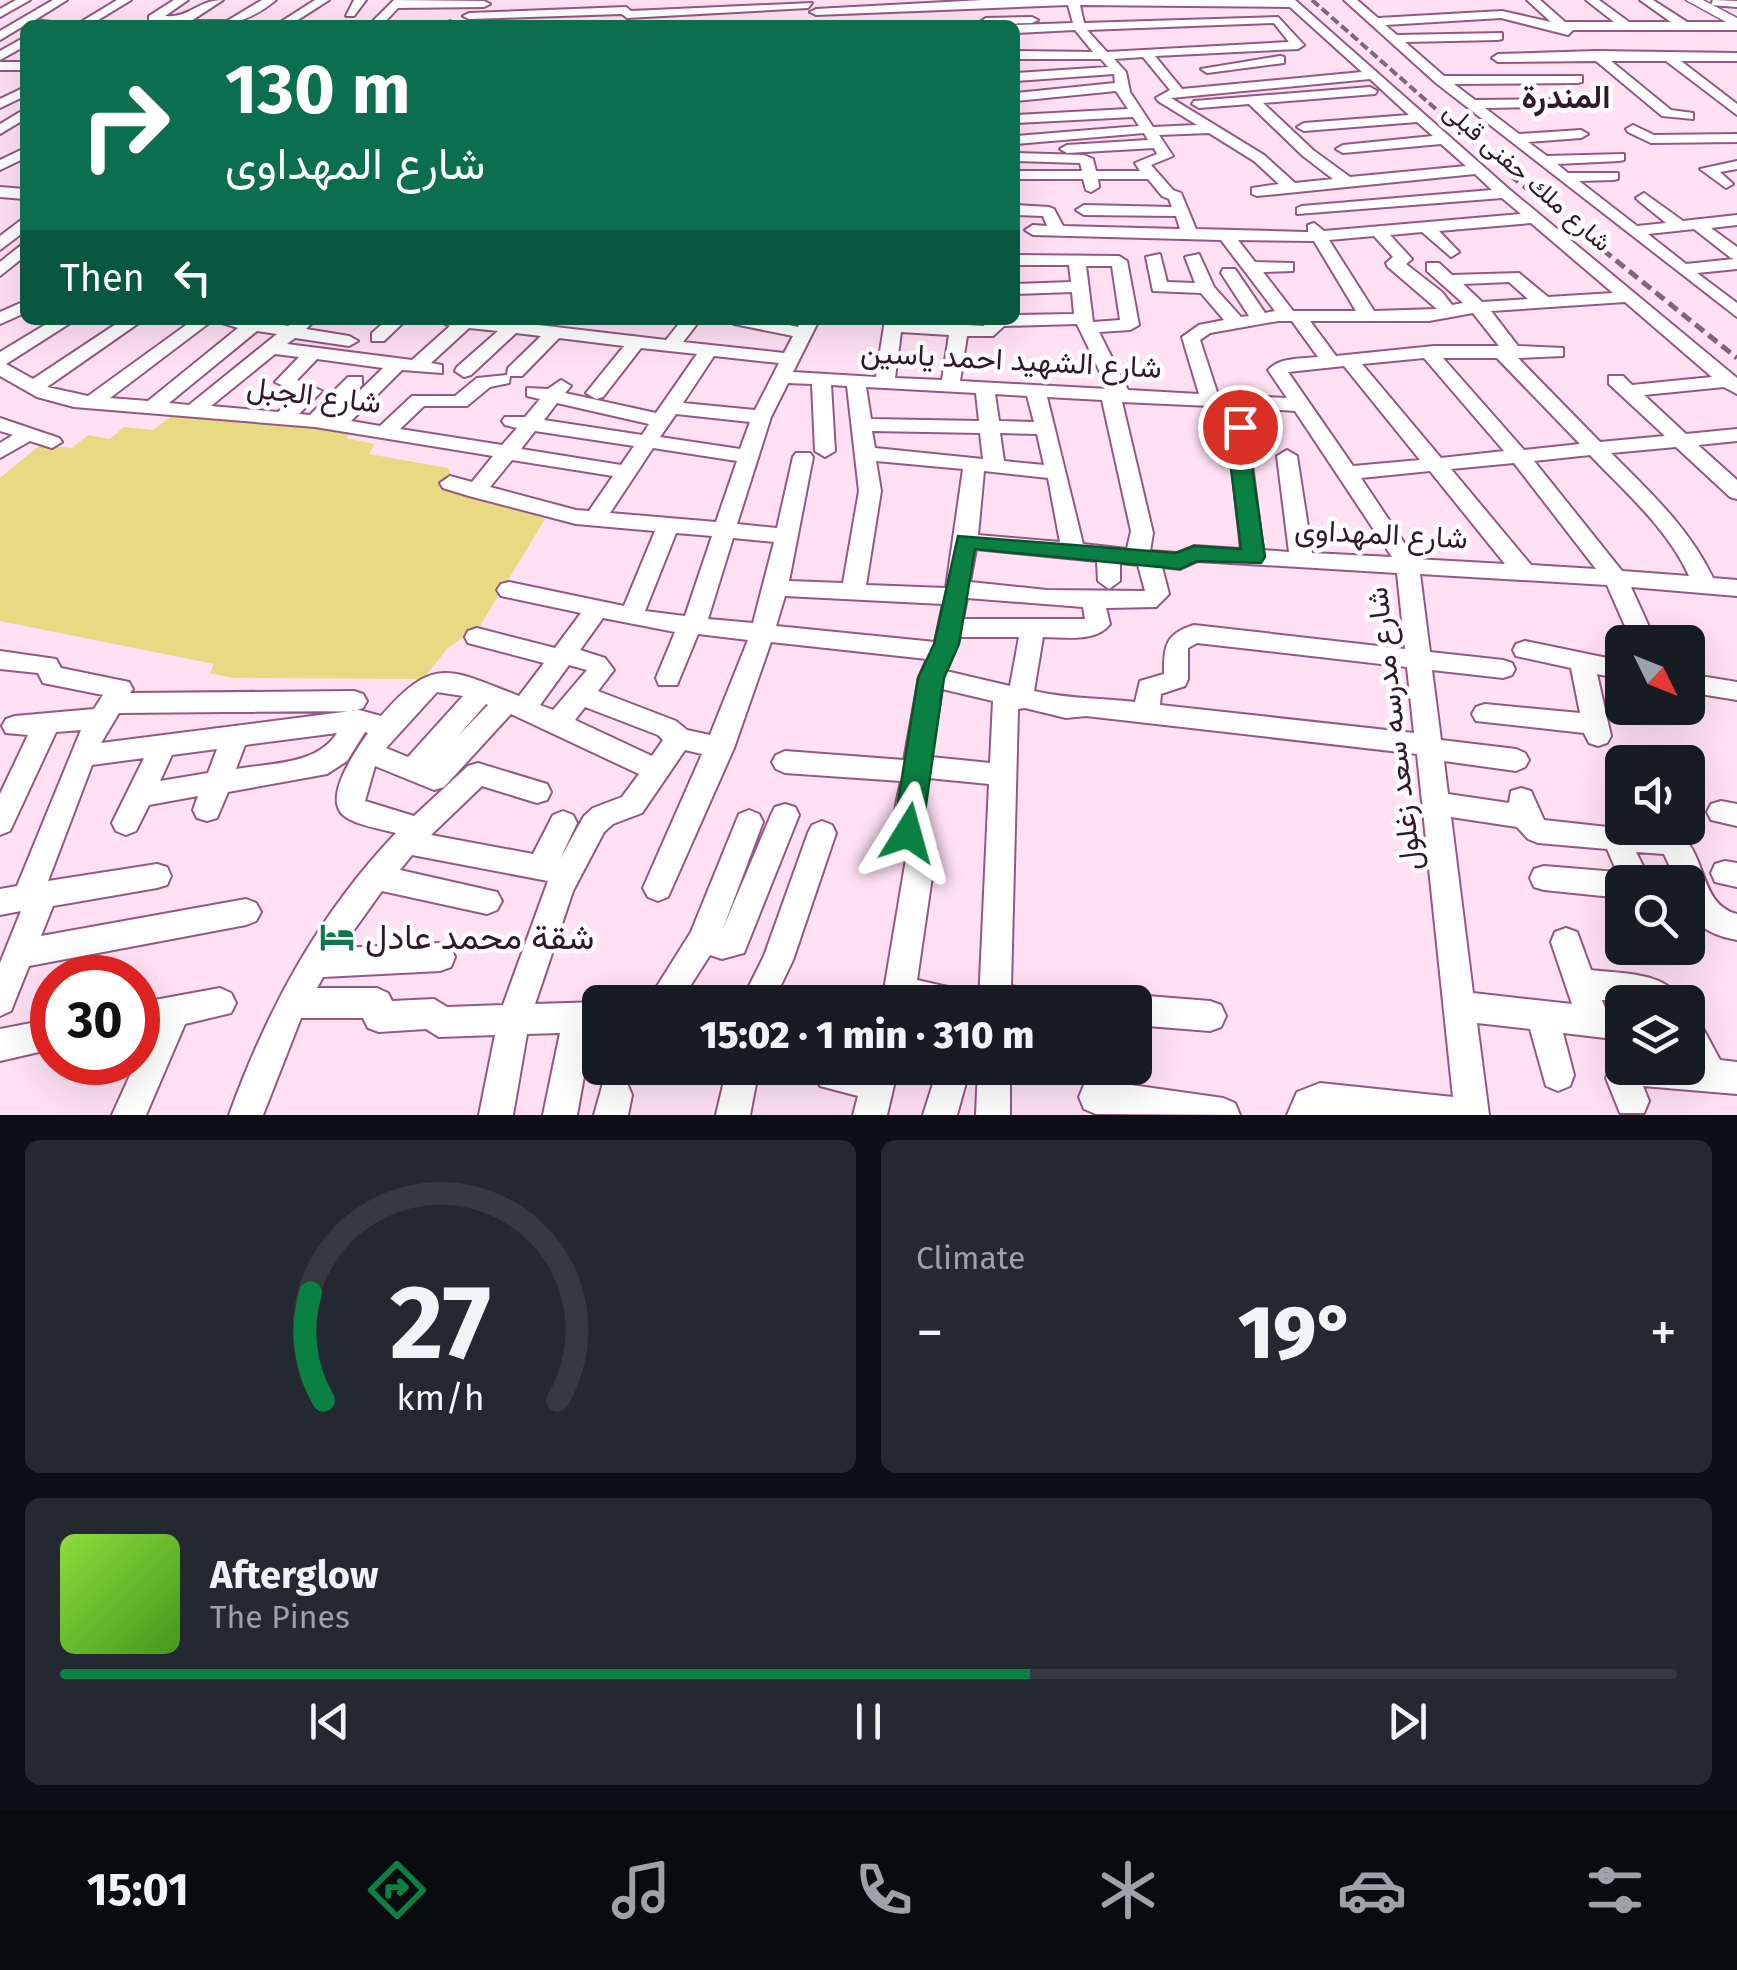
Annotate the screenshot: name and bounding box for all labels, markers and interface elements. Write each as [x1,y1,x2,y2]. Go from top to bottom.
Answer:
text: 130 m [225,48,411,132]
icon: right [60,60,190,190]
district label: المندرة [1521,78,1611,117]
street label: شارع ملك حفنى قبلى [1436,96,1617,259]
text: شارع المهداوى [225,137,485,191]
icon: left [165,250,220,305]
text: Then [60,255,145,301]
street label: شارع الشهيد احمد ياسين [859,334,1162,388]
street label: شارع الجبل [245,369,383,423]
pin [1198,385,1283,470]
icon: arrive [1213,400,1268,455]
street label: شارع المهداوى [1293,511,1469,559]
street label: شارع مدرسه سعد زغلول [1359,585,1431,873]
north arrow [1605,625,1705,725]
map controls [1605,625,1705,1085]
button: sound [1605,745,1705,845]
position arrow [856,781,960,885]
button: search [1605,865,1705,965]
place label: شقة محمد عادل [365,916,594,958]
hotel icon: شقة محمد عادل [318,918,356,956]
speed limit sign: 30 [30,955,160,1085]
button: layers [1605,985,1705,1085]
text: 15:02 · 1 min · 310 m [700,1012,1034,1058]
text: Climate [916,1239,1025,1277]
text: 27 [390,1261,491,1386]
text: 19° [1238,1288,1355,1378]
text: − [916,1300,944,1366]
text: + [1650,1300,1677,1366]
text: km/h [396,1377,485,1419]
text: Afterglow [210,1552,378,1598]
text: The Pines [210,1598,350,1636]
icon: previous [302,1694,357,1749]
icon: pause [841,1694,896,1749]
icon: next [1380,1694,1435,1749]
icon: directions [362,1855,432,1925]
icon: music [606,1855,676,1925]
icon: phone [849,1855,919,1925]
icon: climate [1093,1855,1163,1925]
icon: car [1337,1855,1407,1925]
icon: filters [1580,1855,1650,1925]
text: 15:01 [87,1863,189,1917]

